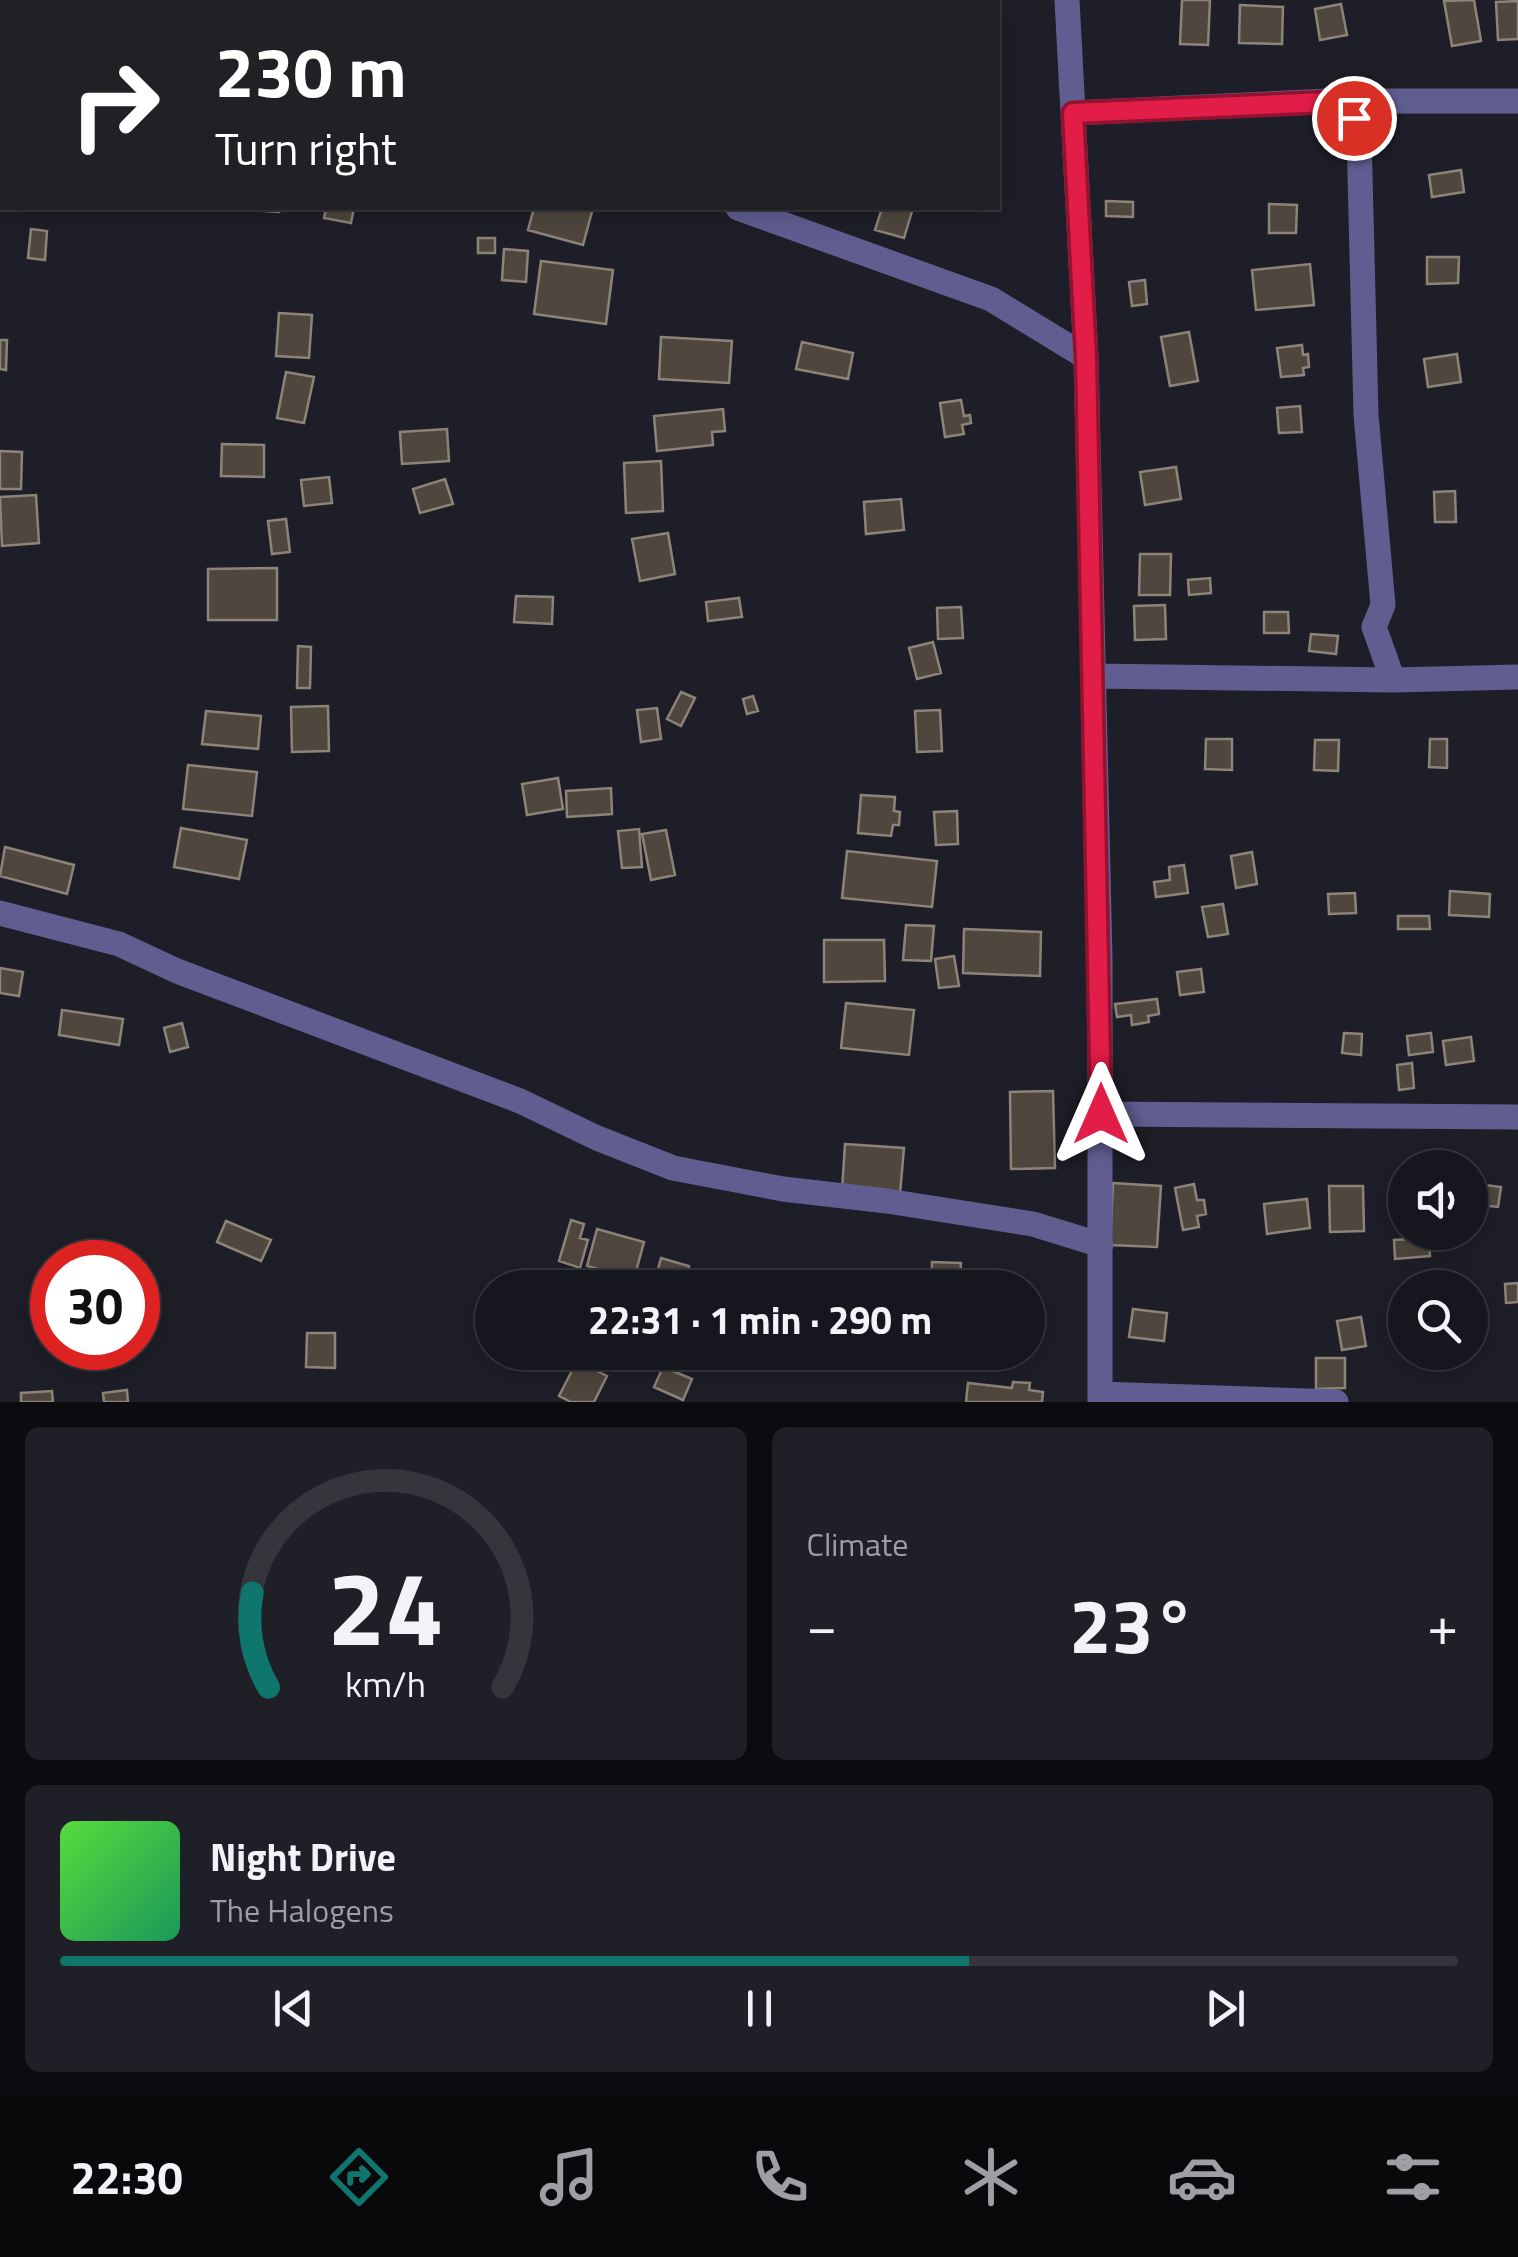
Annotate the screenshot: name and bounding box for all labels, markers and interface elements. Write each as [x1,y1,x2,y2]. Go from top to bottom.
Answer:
text: 230 m [215,18,407,124]
icon: right [50,40,180,170]
pin [1312,76,1397,161]
icon: arrive [1327,91,1382,146]
text: Turn right [215,114,397,182]
position arrow [1049,1062,1153,1166]
map controls [1388,1150,1488,1370]
button: sound [1388,1150,1488,1250]
speed limit sign: 30 [30,1240,160,1370]
button: search [1388,1270,1488,1370]
text: 22:31 · 1 min · 290 m [588,1291,932,1349]
text: Climate [807,1520,908,1568]
text: 24 [328,1527,444,1685]
text: 23° [1069,1568,1195,1682]
text: − [807,1583,837,1666]
text: + [1427,1583,1458,1666]
text: km/h [345,1656,426,1711]
text: Night Drive [210,1828,396,1886]
text: The Halogens [210,1886,394,1934]
icon: previous [266,1981,321,2036]
icon: pause [732,1981,787,2036]
icon: next [1198,1981,1253,2036]
icon: directions [324,2142,394,2212]
icon: music [534,2142,604,2212]
icon: phone [745,2142,815,2212]
icon: climate [956,2142,1026,2212]
icon: car [1167,2142,1237,2212]
icon: filters [1378,2142,1448,2212]
text: 22:30 [70,2143,183,2211]

